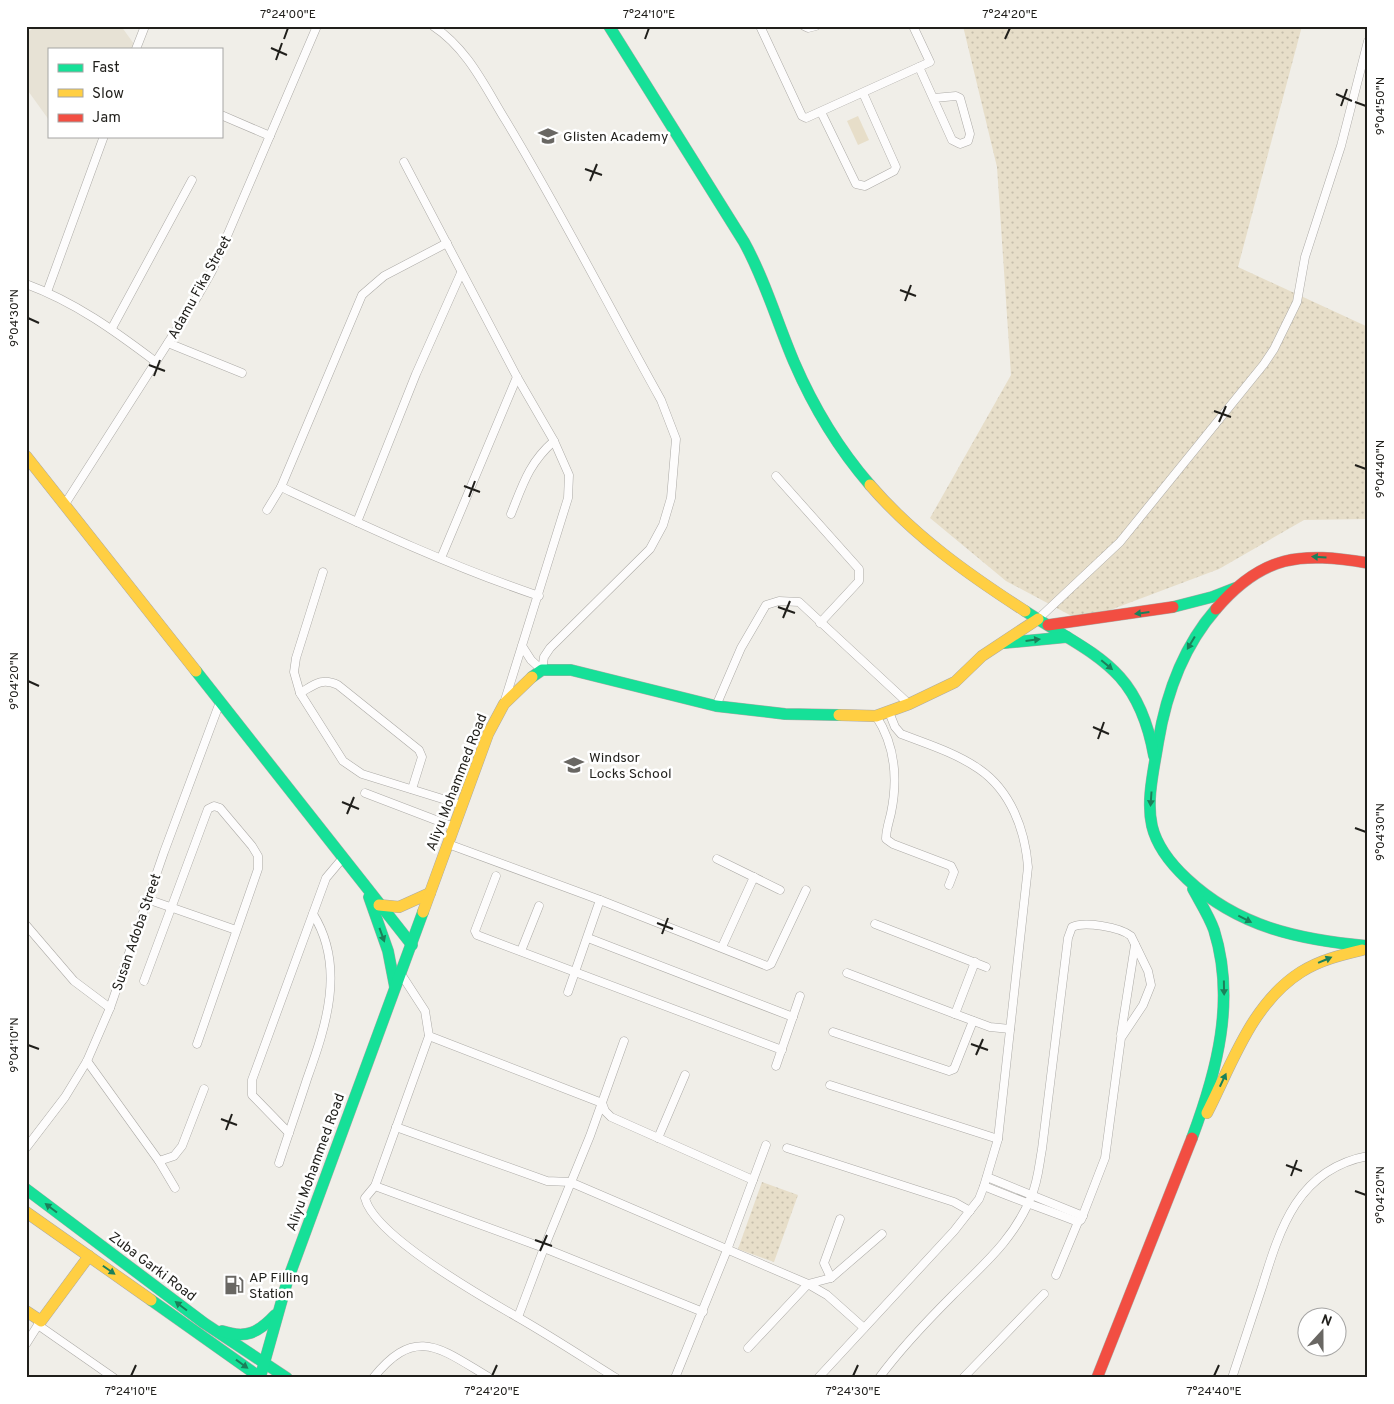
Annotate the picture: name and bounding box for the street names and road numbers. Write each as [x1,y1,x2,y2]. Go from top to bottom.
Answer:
street label: Adamu Fika Street [165,233,236,342]
street label: Aliyu Mohammed Road [423,712,491,853]
street label: Susan Adoba Street [109,871,166,993]
street label: Aliyu Mohammed Road [284,1091,349,1234]
street label: Zuba Garki Road [105,1229,199,1306]

